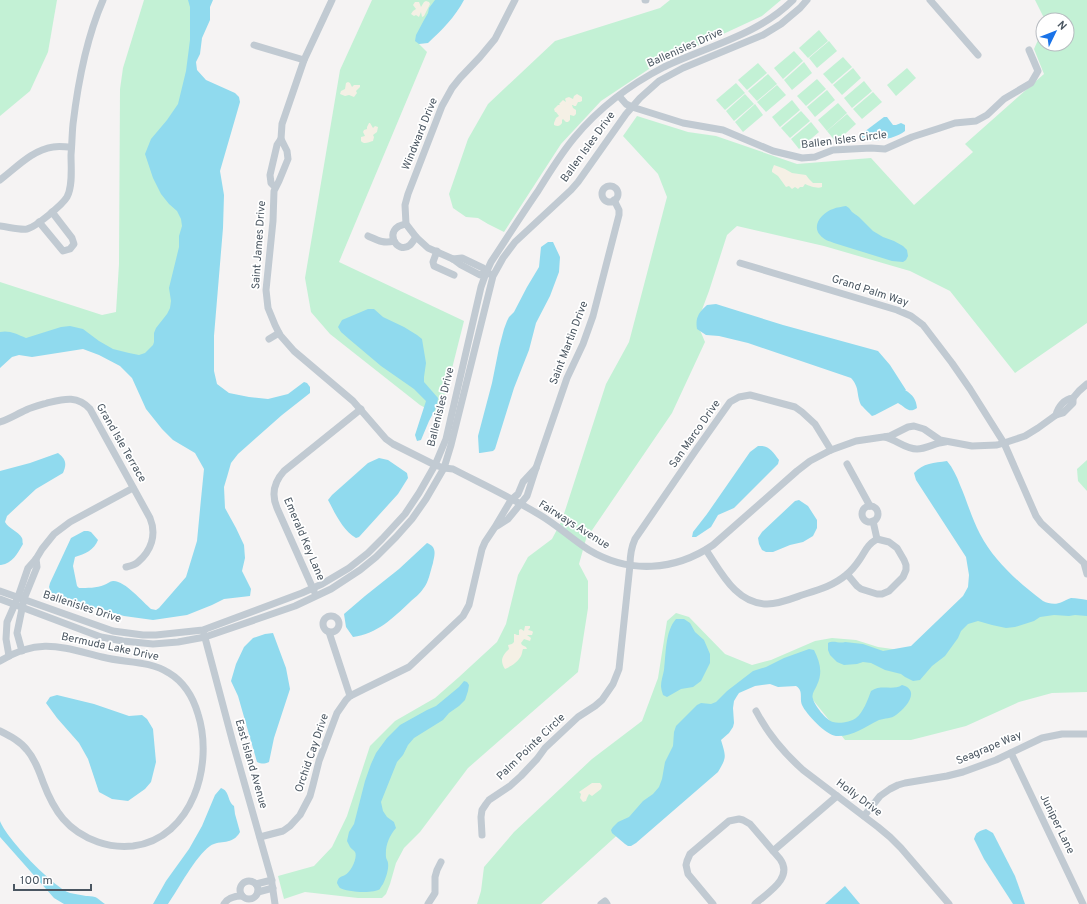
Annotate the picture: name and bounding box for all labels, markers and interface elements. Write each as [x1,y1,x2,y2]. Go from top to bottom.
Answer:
north arrow [1035,12,1075,52]
text: N [1054,18,1069,34]
street label: Ballenisles Drive [645,25,725,71]
street label: Windward Drive [399,96,441,172]
street label: Ballen Isles Drive [558,109,618,185]
street label: Ballen Isles Circle [800,128,888,152]
street label: Saint James Drive [249,200,269,290]
street label: Grand Palm Way [830,272,911,310]
street label: Saint Martin Drive [547,299,591,387]
street label: Ballenisles Drive [424,366,458,448]
street label: San Marco Drive [666,397,724,471]
street label: Grand Isle Terrace [93,401,149,485]
street label: Emerald Key Lane [280,495,328,583]
street label: Fairways Avenue [536,497,612,553]
street label: Ballenisles Drive [41,588,123,626]
street label: Bermuda Lake Drive [60,630,160,664]
street label: Palm Pointe Circle [494,711,568,783]
street label: Orchid Cay Drive [292,712,332,794]
street label: East Island Avenue [232,718,270,810]
street label: Seagrape Way [954,728,1024,768]
street label: Holly Drive [833,776,885,820]
street label: Juniper Lane [1036,792,1078,856]
scale bar [14,866,91,892]
text: 100 m [20,873,53,889]

